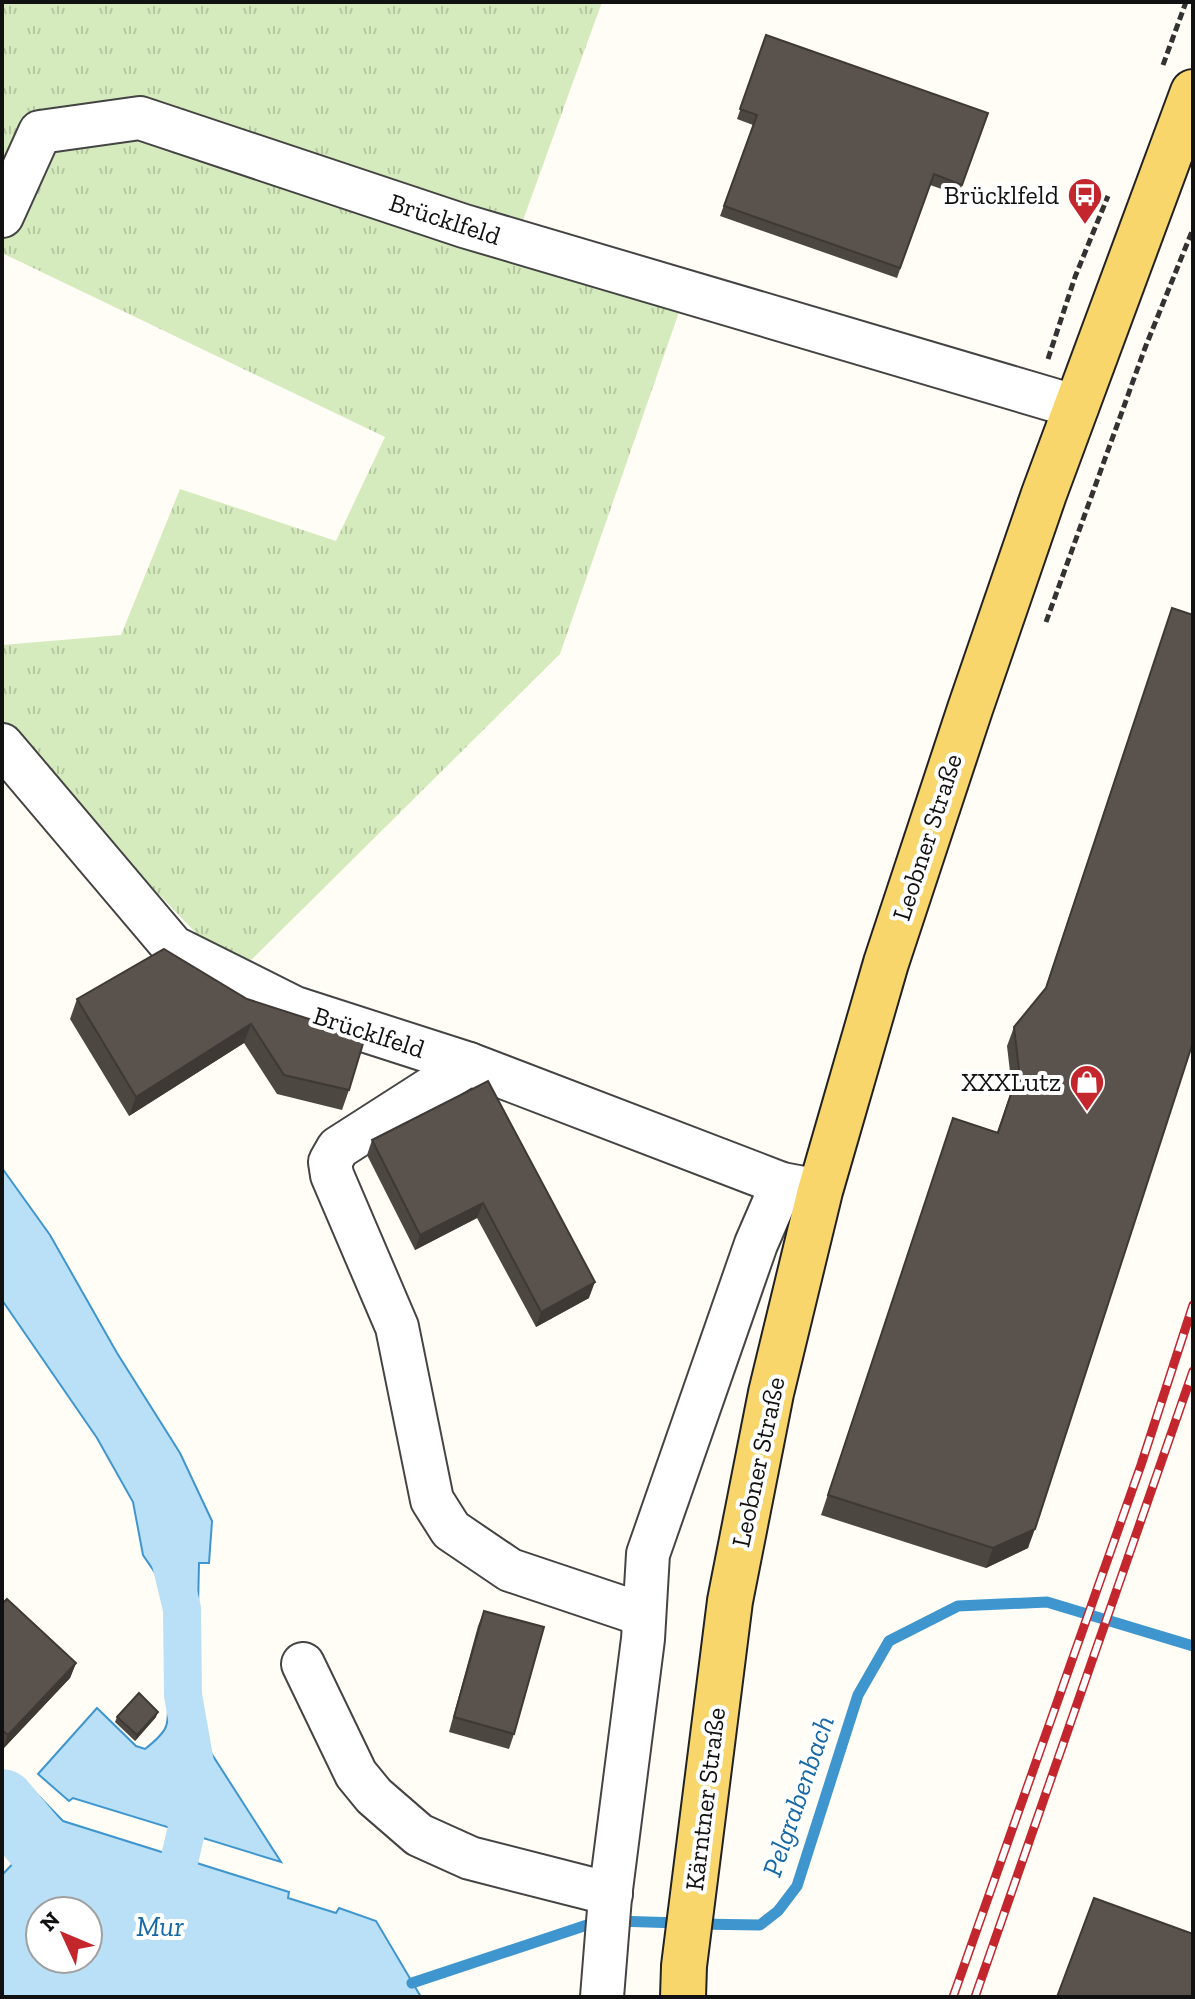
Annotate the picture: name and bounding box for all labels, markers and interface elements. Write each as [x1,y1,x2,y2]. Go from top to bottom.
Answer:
bus stop icon: Brücklfeld [1066,176,1104,226]
place label: Brücklfeld [944,179,1059,211]
street label: Brücklfeld [385,186,505,252]
street label: Leobner Straße [885,750,969,924]
street label: Brücklfeld [309,999,429,1065]
shop icon: XXXLutz [1068,1063,1106,1113]
place label: XXXLutz [961,1066,1061,1098]
street label: Leobner Straße [724,1374,792,1550]
street label: Kärntner Straße [678,1706,732,1892]
water label: Pelgrabenbach [755,1711,841,1881]
north arrow [24,1895,104,1975]
text: N [34,1906,66,1937]
water label: Mur [136,1910,184,1943]

